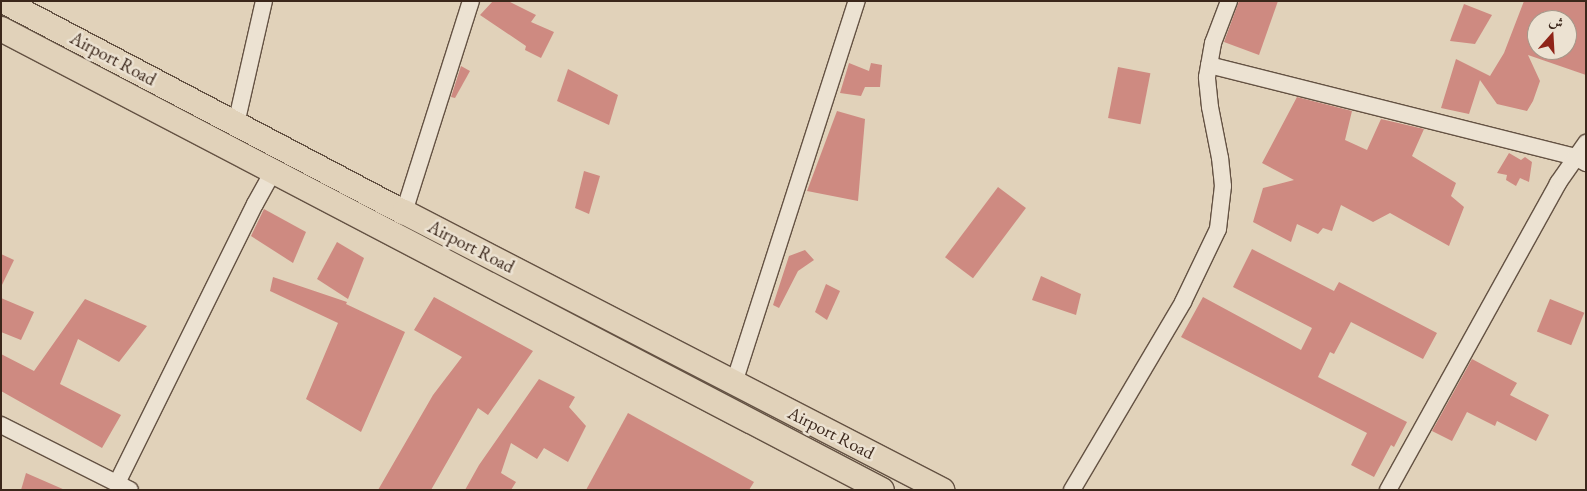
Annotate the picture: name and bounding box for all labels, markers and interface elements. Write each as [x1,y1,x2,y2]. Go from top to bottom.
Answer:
north arrow [1527,10,1577,60]
text: ش [1547,11,1566,33]
street label: Airport Road [66,27,160,91]
street label: Airport Road [424,216,518,278]
street label: Airport Road [784,402,878,464]

